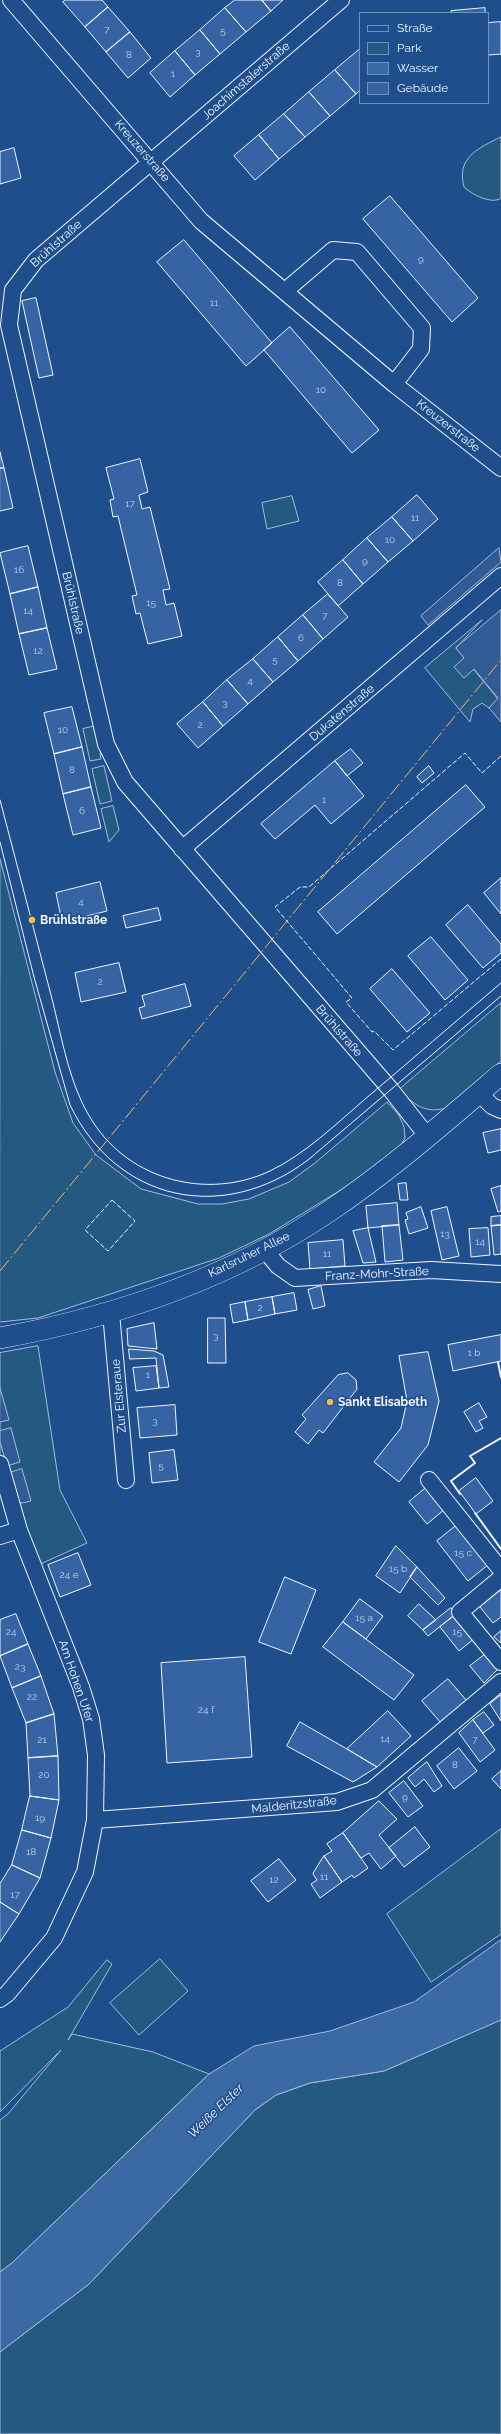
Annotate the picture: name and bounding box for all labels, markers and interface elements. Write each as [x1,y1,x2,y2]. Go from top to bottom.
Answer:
legend [359,12,489,104]
text: Straße [397,21,433,35]
house number: 7 [104,24,110,36]
house number: 5 [220,25,226,37]
street label: Joachimstalerstraße [199,39,293,123]
text: Park [397,41,422,55]
house number: 3 [195,46,201,58]
house number: 8 [126,49,132,61]
text: Wasser [397,61,438,75]
house number: 1 [171,68,175,80]
text: Gebäude [397,81,448,95]
street label: Kreuzerstraße [111,117,173,185]
street label: Brühlstraße [27,217,85,271]
house number: 9 [418,253,424,265]
house number: 11 [210,297,218,309]
house number: 10 [316,384,326,396]
street label: Kreuzerstraße [413,397,483,455]
house number: 17 [125,498,135,510]
house number: 11 [411,512,419,524]
house number: 10 [385,534,395,546]
house number: 9 [362,555,368,567]
house number: 16 [14,564,24,576]
street label: Brühlstraße [59,570,87,636]
house number: 8 [337,577,343,589]
house number: 15 [146,597,156,609]
house number: 14 [23,605,33,617]
house number: 7 [322,610,328,622]
house number: 6 [298,632,304,644]
house number: 12 [33,645,43,657]
house number: 5 [272,654,278,666]
house number: 4 [247,675,253,687]
street label: Dukatenstraße [306,682,378,744]
house number: 3 [222,697,228,709]
house number: 2 [197,719,203,731]
house number: 10 [58,724,68,736]
house number: 8 [69,764,75,776]
house number: 1 [322,794,326,806]
house number: 6 [79,805,85,817]
house number: 4 [78,896,84,908]
place label: Brühlstraße [40,913,107,927]
marker: Brühlstraße [27,915,37,925]
house number: 2 [97,976,103,988]
street label: Brühlstraße [313,1002,365,1060]
house number: 13 [440,1228,450,1240]
street label: Karlsruher Allee [206,1229,292,1281]
house number: 14 [475,1236,485,1248]
house number: 11 [323,1248,331,1260]
street label: Franz-Mohr-Straße [325,1264,429,1284]
house number: 2 [257,1302,263,1314]
house number: 3 [213,1330,219,1342]
house number: 1 b [468,1347,480,1359]
street label: Zur Elsteraue [109,1359,129,1433]
house number: 1 [146,1369,150,1381]
place label: Sankt Elisabeth [338,1395,427,1409]
marker: Sankt Elisabeth [325,1397,335,1407]
house number: 3 [152,1415,158,1427]
house number: 5 [158,1460,164,1472]
house number: 15 c [454,1547,472,1559]
house number: 15 b [389,1563,407,1575]
house number: 24 e [59,1569,79,1581]
house number: 15 a [355,1612,373,1624]
house number: 24 [6,1626,16,1638]
house number: 15 [452,1626,462,1638]
street label: Am Hohen Ufer [55,1638,97,1724]
house number: 23 [15,1661,25,1673]
house number: 22 [27,1691,37,1703]
house number: 24 f [198,1704,214,1716]
house number: 14 [380,1733,390,1745]
house number: 21 [37,1734,47,1746]
house number: 7 [472,1734,478,1746]
house number: 8 [452,1759,458,1771]
house number: 20 [38,1769,50,1781]
house number: 9 [402,1791,408,1803]
street label: Malderitzstraße [251,1793,337,1817]
house number: 19 [35,1812,45,1824]
house number: 18 [26,1846,36,1858]
house number: 11 [320,1871,328,1883]
house number: 12 [269,1874,279,1886]
house number: 17 [10,1889,20,1901]
water label: Weiße Elster [185,2081,247,2141]

